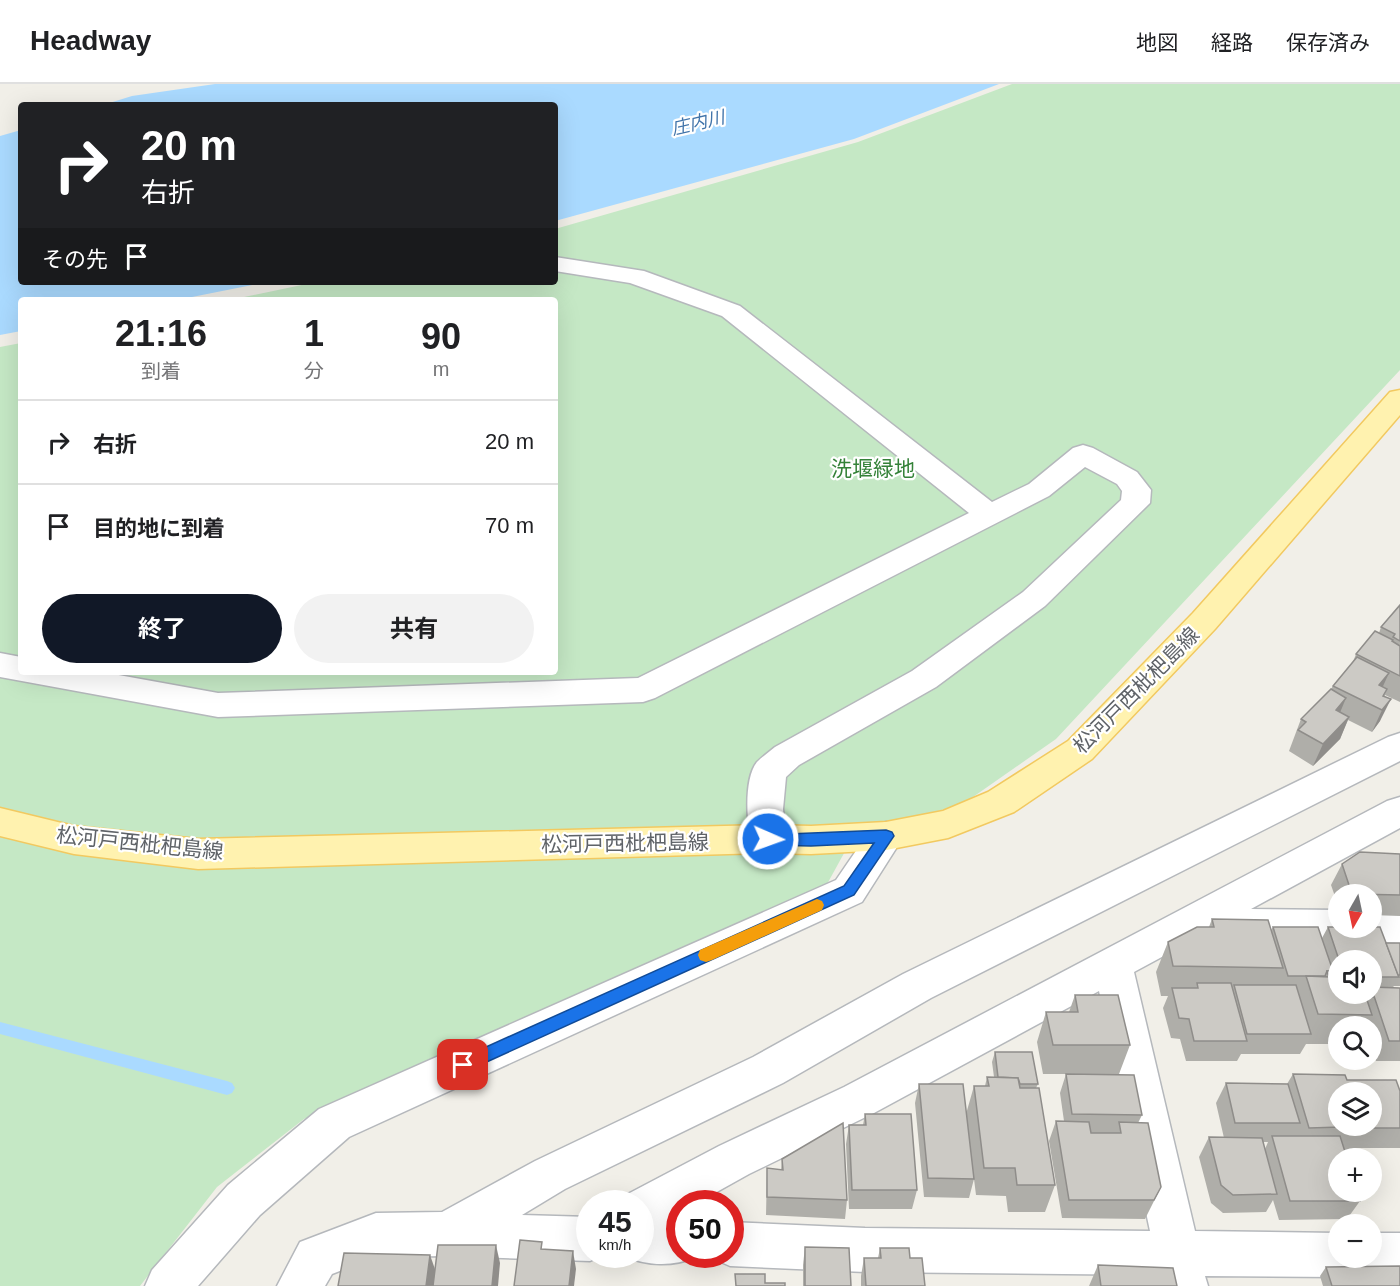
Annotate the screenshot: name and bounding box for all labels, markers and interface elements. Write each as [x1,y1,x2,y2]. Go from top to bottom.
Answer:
text: Headway [30,25,151,56]
text: 地図 [1136,31,1178,54]
text: 経路 [1211,31,1253,54]
text: 保存済み [1286,31,1370,54]
water label: 庄内川 [669,107,729,139]
text: 20 m [141,122,237,169]
icon: right [42,126,120,204]
text: 右折 [141,178,195,208]
icon: arrive [120,240,153,273]
text: その先 [42,247,108,272]
text: 21:16 [115,313,207,354]
text: 1 [304,313,324,354]
text: 90 [421,316,461,357]
text: m [433,358,449,380]
text: 到着 [141,360,181,382]
text: 分 [304,360,324,382]
icon: right [42,426,75,459]
text: 20 m [485,429,534,454]
text: 右折 [93,432,137,457]
park label: 洗堰緑地 [831,457,915,480]
icon: arrive [42,510,75,543]
text: 70 m [485,513,534,538]
text: 目的地に到着 [93,516,225,541]
button: 終了 [42,594,282,663]
button: 共有 [294,594,534,663]
street label: 松河戸西枇杷島線 [1068,622,1204,758]
position arrow [736,807,800,871]
street label: 松河戸西枇杷島線 [55,823,225,863]
street label: 松河戸西枇杷島線 [541,830,709,856]
north arrow [1328,884,1382,938]
map controls [1328,884,1382,1268]
button: sound [1328,950,1382,1004]
button: search [1328,1016,1382,1070]
pin [437,1039,488,1090]
icon: arrive [446,1048,479,1081]
button: layers [1328,1082,1382,1136]
button: + [1328,1148,1382,1202]
speed limit sign: 50 [666,1190,744,1268]
text: 45 [598,1205,632,1238]
button: − [1328,1214,1382,1268]
text: km/h [599,1236,631,1253]

